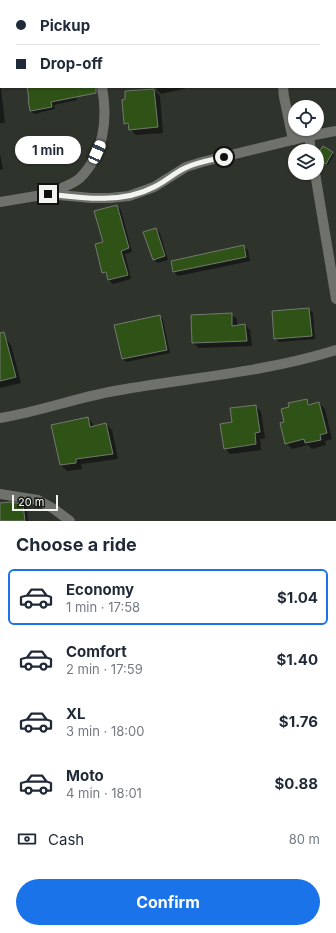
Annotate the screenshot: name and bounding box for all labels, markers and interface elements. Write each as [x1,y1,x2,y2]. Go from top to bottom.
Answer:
text: Pickup [40,16,90,35]
text: Drop-off [40,54,103,73]
map controls [288,100,324,180]
button: locate [288,100,324,136]
callout: 1 min [15,136,81,164]
car [87,139,107,165]
text: 1 min [32,142,64,158]
button: layers [288,144,324,180]
route start [215,148,233,166]
route end [39,185,57,203]
scale bar [12,493,58,512]
text: 20 m [18,495,44,509]
text: Choose a ride [16,534,137,555]
icon: car [18,579,54,615]
text: Economy [66,580,134,599]
text: $1.04 [277,588,318,607]
text: 1 min · 17:58 [66,599,140,615]
icon: car [18,641,54,677]
text: Comfort [66,642,127,661]
text: $1.40 [276,650,318,669]
text: 2 min · 17:59 [66,661,143,677]
icon: car [18,703,54,739]
text: XL [66,704,86,723]
text: $1.76 [279,712,318,731]
text: 3 min · 18:00 [66,723,144,739]
icon: car [18,765,54,801]
text: Moto [66,766,104,785]
text: $0.88 [274,774,318,793]
text: 4 min · 18:01 [66,785,142,801]
icon: cash [16,828,38,850]
text: Cash [48,830,84,849]
text: 80 m [289,831,320,847]
button: Confirm [16,879,320,925]

